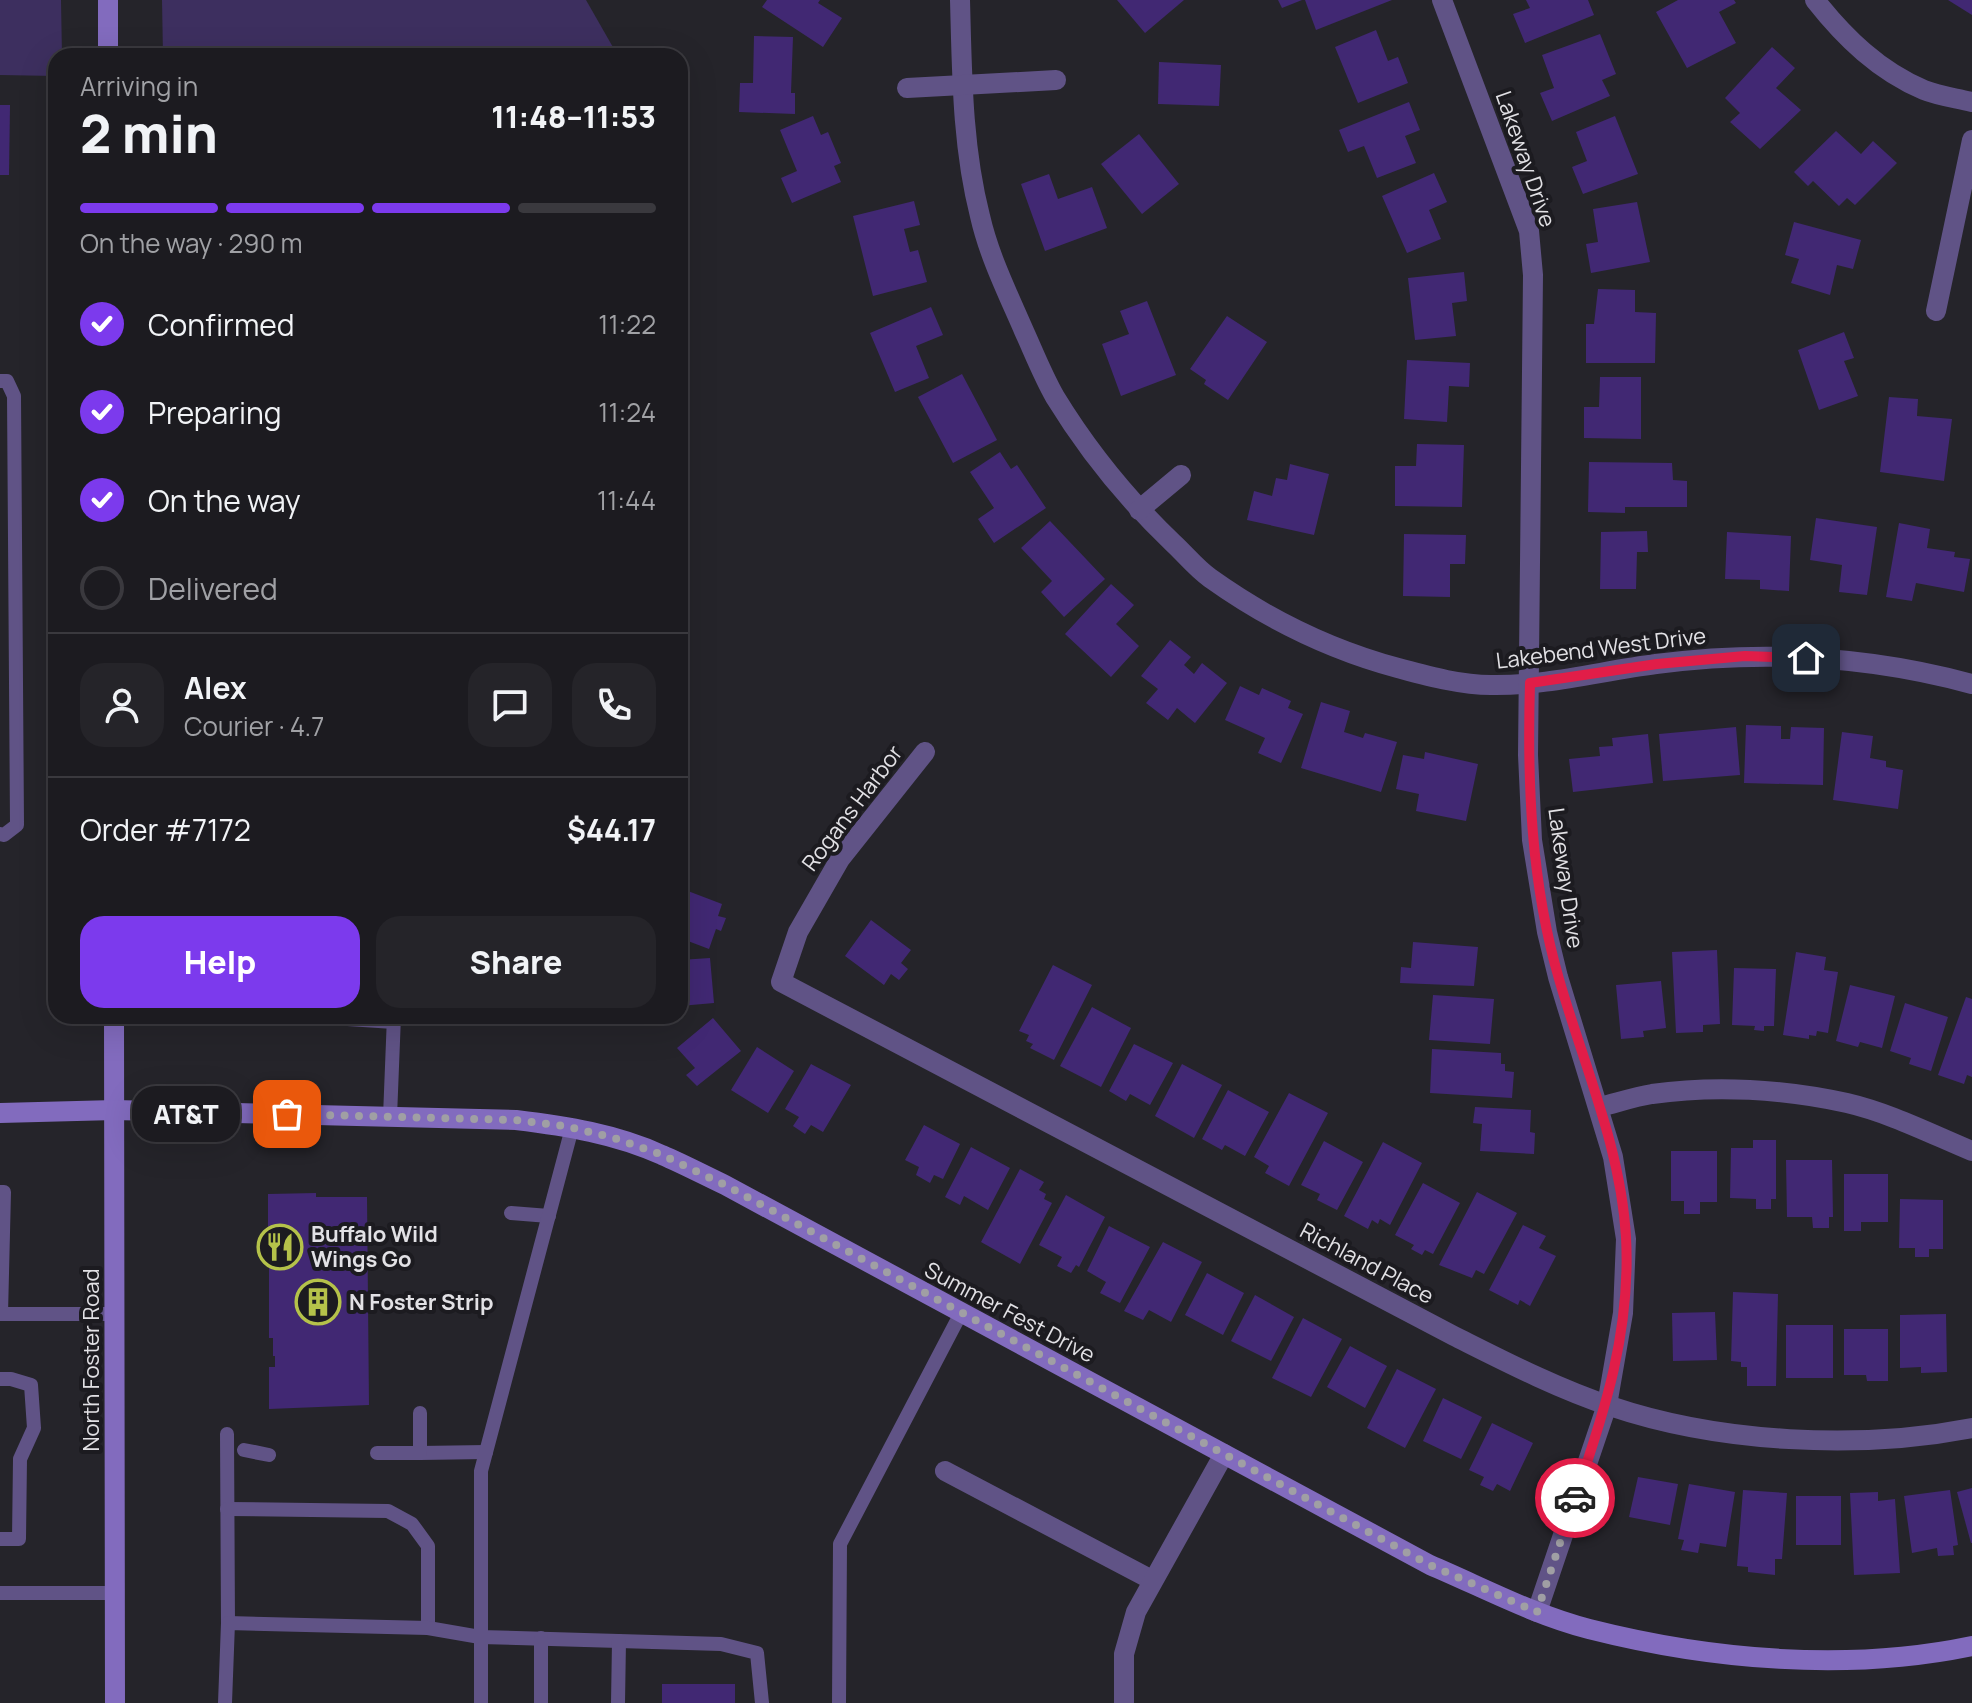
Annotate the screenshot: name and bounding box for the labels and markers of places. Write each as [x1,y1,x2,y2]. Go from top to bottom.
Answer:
pin [1772,624,1840,692]
pin [253,1080,321,1148]
callout: AT&T [131,1086,239,1142]
place label: Buffalo Wild Wings Go [311,1219,438,1274]
restaurant icon: Buffalo Wild Wings Go [256,1223,304,1271]
building icon: N Foster Strip [294,1278,342,1326]
place label: N Foster Strip [349,1287,493,1317]

